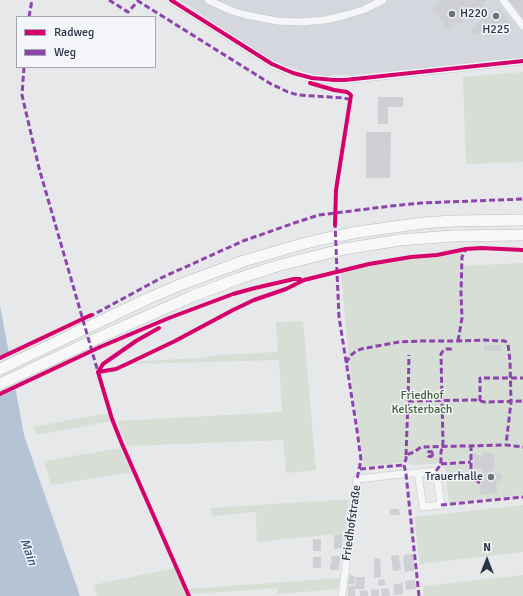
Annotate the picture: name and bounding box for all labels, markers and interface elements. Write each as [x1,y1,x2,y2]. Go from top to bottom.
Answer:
place label: H220 [460,7,488,21]
marker: H220 [447,9,457,19]
marker: H225 [491,11,501,21]
legend [16,16,156,68]
place label: H225 [482,23,510,37]
text: Radweg [54,25,94,40]
text: Weg [54,45,76,60]
park label: Friedhof Kelsterbach [392,389,452,417]
place label: Trauerhalle [425,470,483,484]
marker: Trauerhalle [486,472,496,482]
street label: Friedhofstraße [340,484,364,562]
water label: Main [16,536,40,568]
north arrow [467,540,507,580]
text: N [483,541,491,554]

